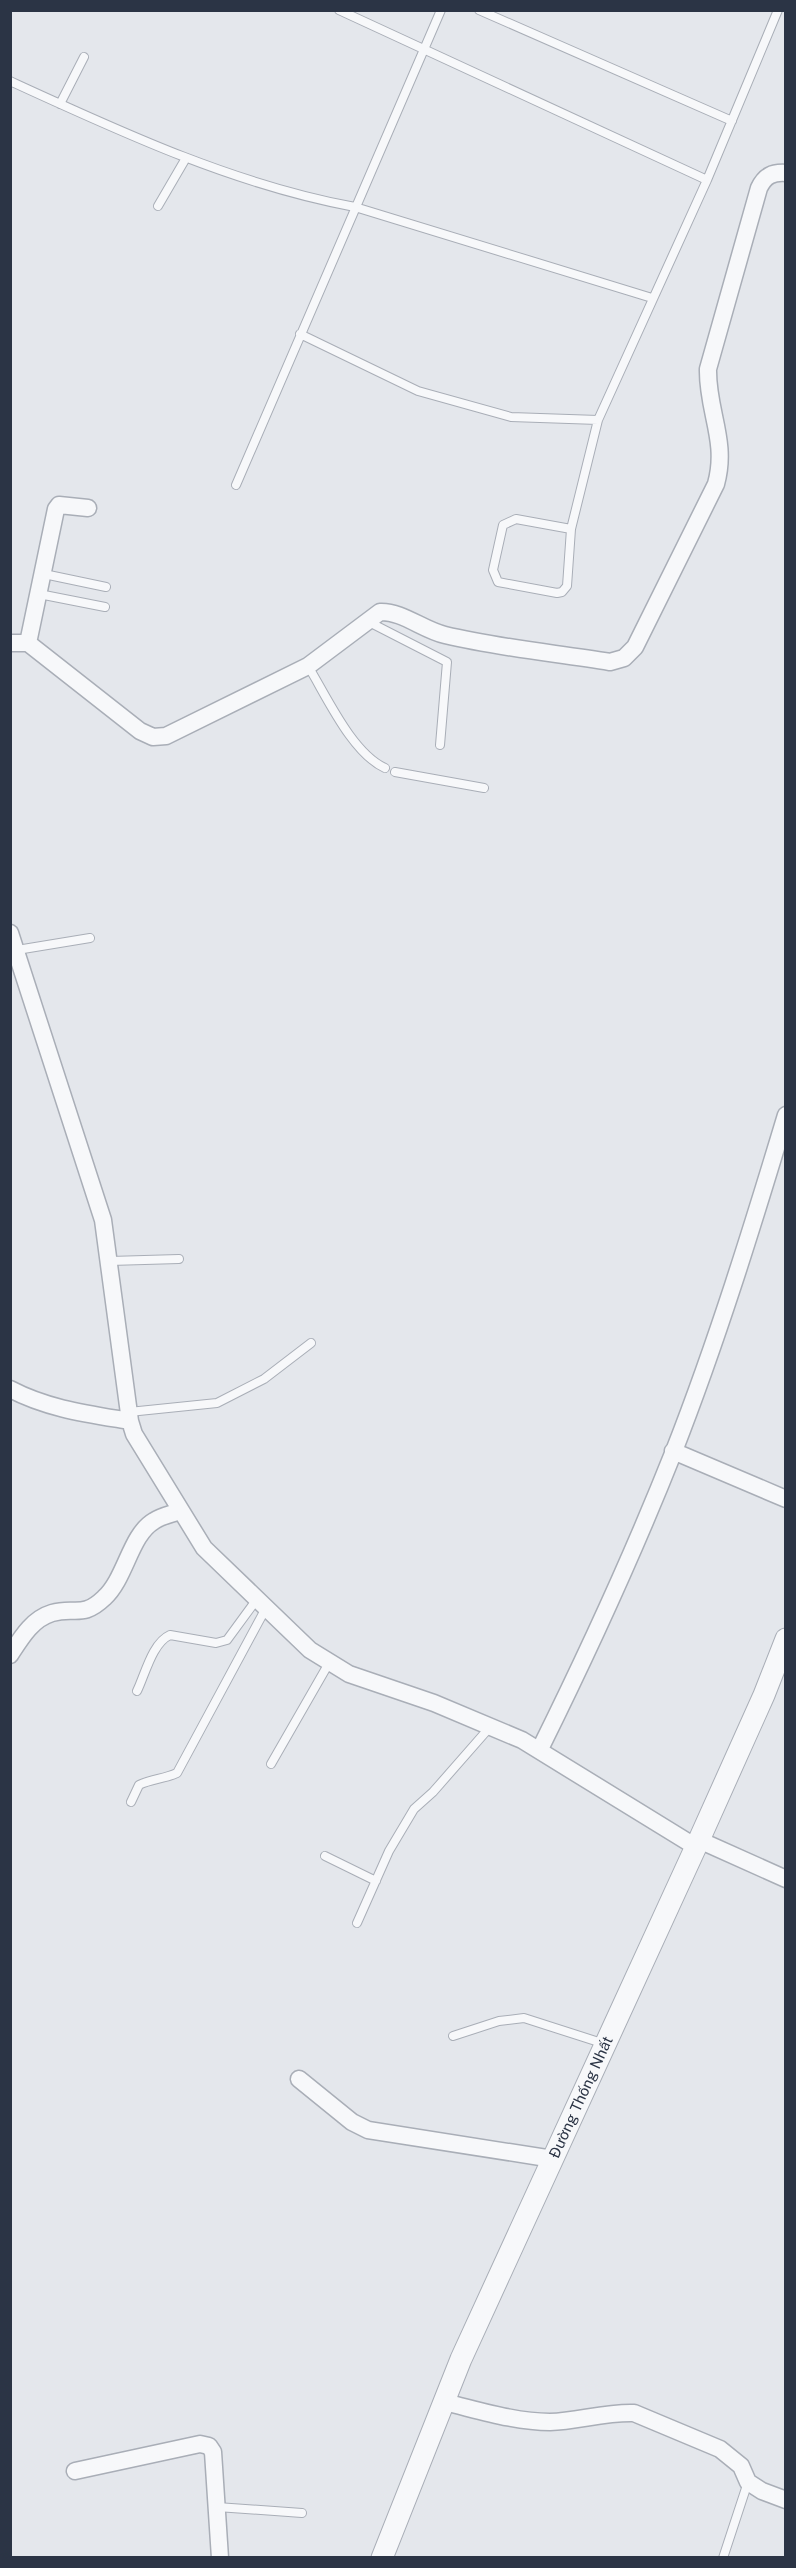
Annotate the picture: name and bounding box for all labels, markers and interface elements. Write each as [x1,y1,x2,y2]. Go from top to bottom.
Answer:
street label: Đường Thống Nhất [545,2033,616,2161]

